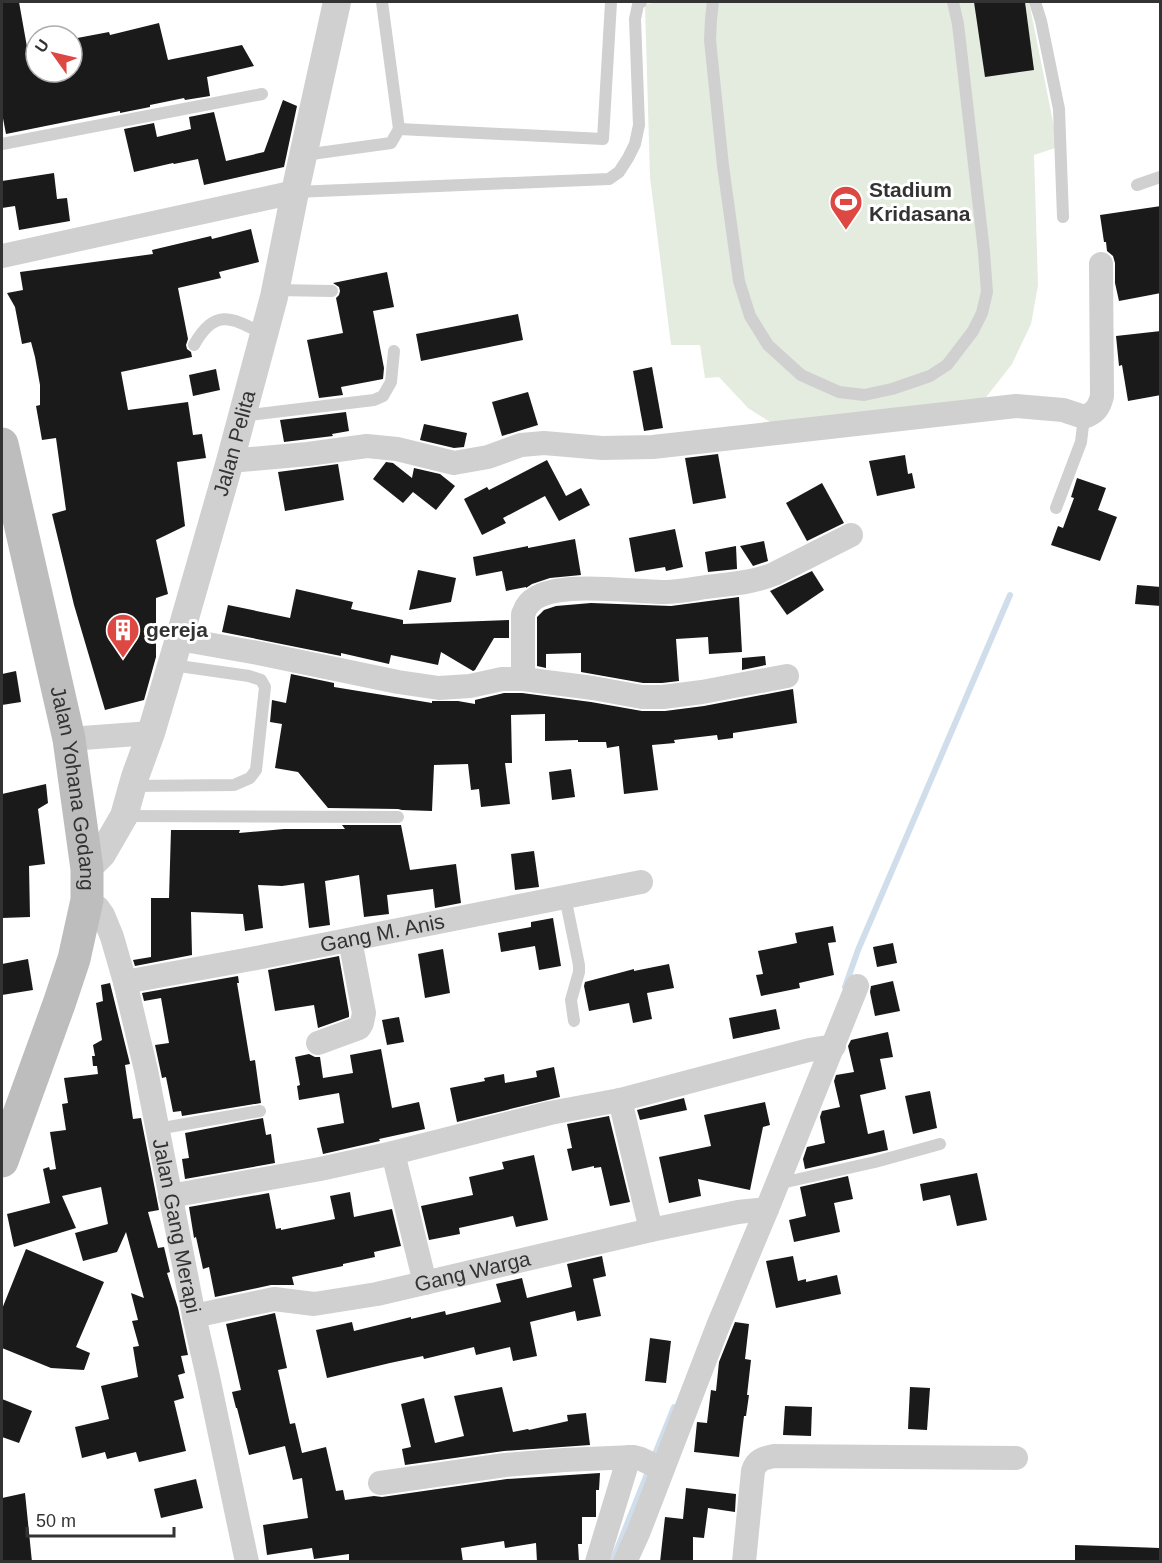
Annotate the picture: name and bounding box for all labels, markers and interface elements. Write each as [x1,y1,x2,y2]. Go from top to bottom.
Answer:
north arrow [24,24,84,84]
text: U [32,36,52,55]
place label: Stadium Kridasana [869,178,971,225]
sports icon: Stadium Kridasana [828,184,864,231]
street label: Jalan Pelita [209,387,260,499]
building icon: gereja [105,612,141,659]
place label: gereja [146,618,208,641]
street label: Jalan Yohana Godang [46,684,99,891]
street label: Gang M. Anis [318,909,446,956]
street label: Jalan Gang Merapi [149,1136,205,1315]
street label: Gang Warga [412,1246,533,1296]
scale bar [27,1500,174,1538]
text: 50 m [36,1511,76,1531]

